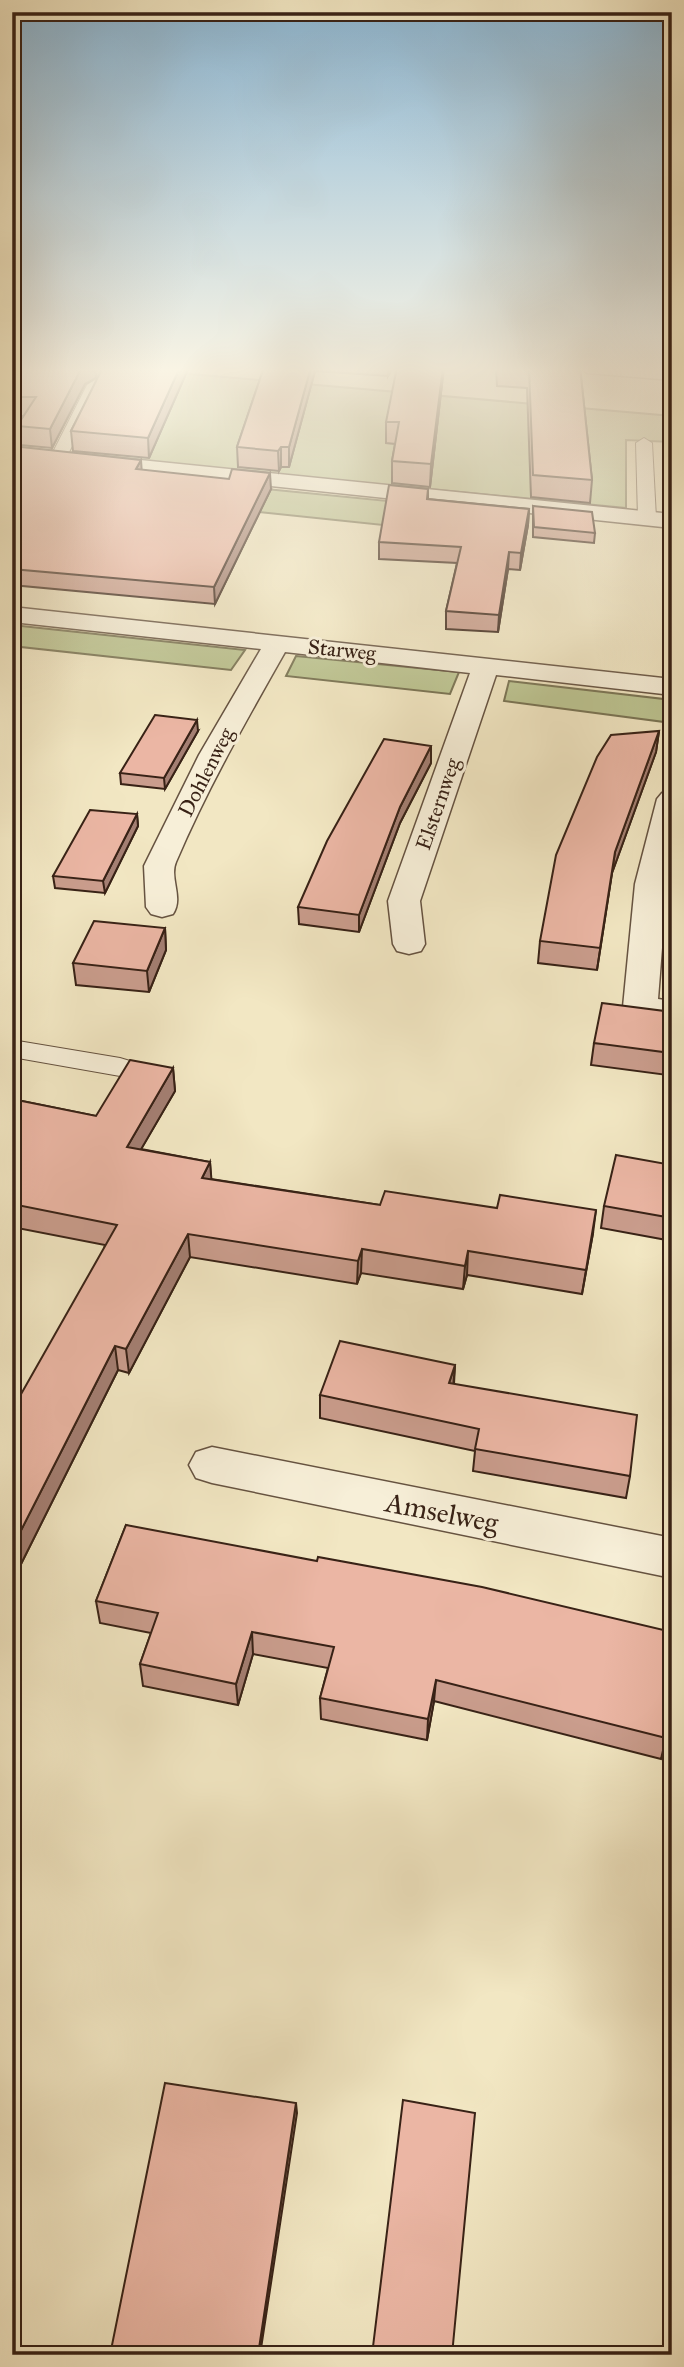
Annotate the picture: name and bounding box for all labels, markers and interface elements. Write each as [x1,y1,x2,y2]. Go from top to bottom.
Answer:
street label: Starweg [307,633,378,667]
street label: Dohlenweg [173,723,240,821]
street label: Elsternweg [410,754,466,853]
street label: Amselweg [381,1484,502,1541]

